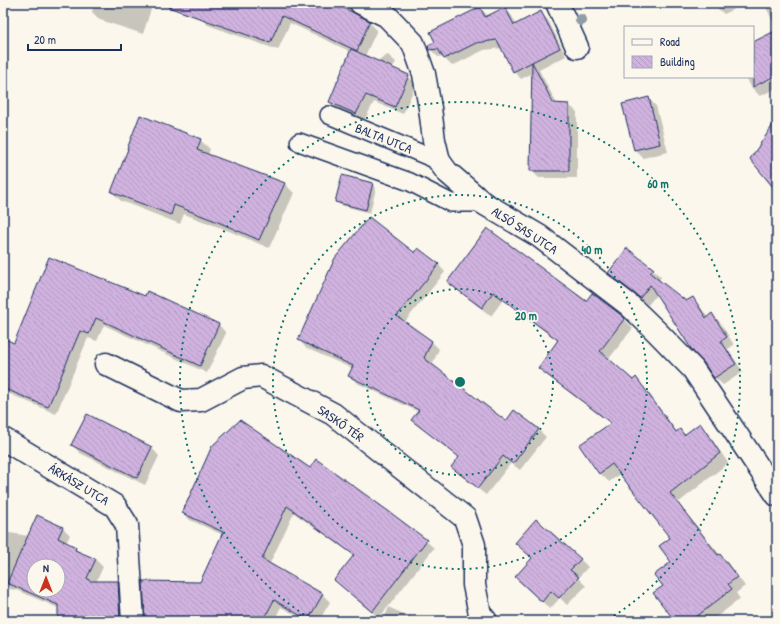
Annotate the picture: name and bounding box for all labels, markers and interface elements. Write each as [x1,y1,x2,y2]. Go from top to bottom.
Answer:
scale bar [28,26,121,52]
legend [624,26,754,78]
text: 20 m [34,31,56,48]
text: Road [660,33,680,50]
text: Building [660,53,695,70]
street label: BALTA UTCA [353,118,416,158]
text: 60 m [647,175,669,192]
street label: ALSÓ SAS UTCA [489,202,562,258]
text: 40 m [582,241,602,258]
text: 20 m [515,307,537,324]
centre of rings [453,375,467,389]
street label: SASKŐ TÉR [314,400,368,446]
street label: ÁRKÁSZ UTCA [45,459,113,509]
north arrow [26,558,66,598]
text: N [43,561,49,575]

